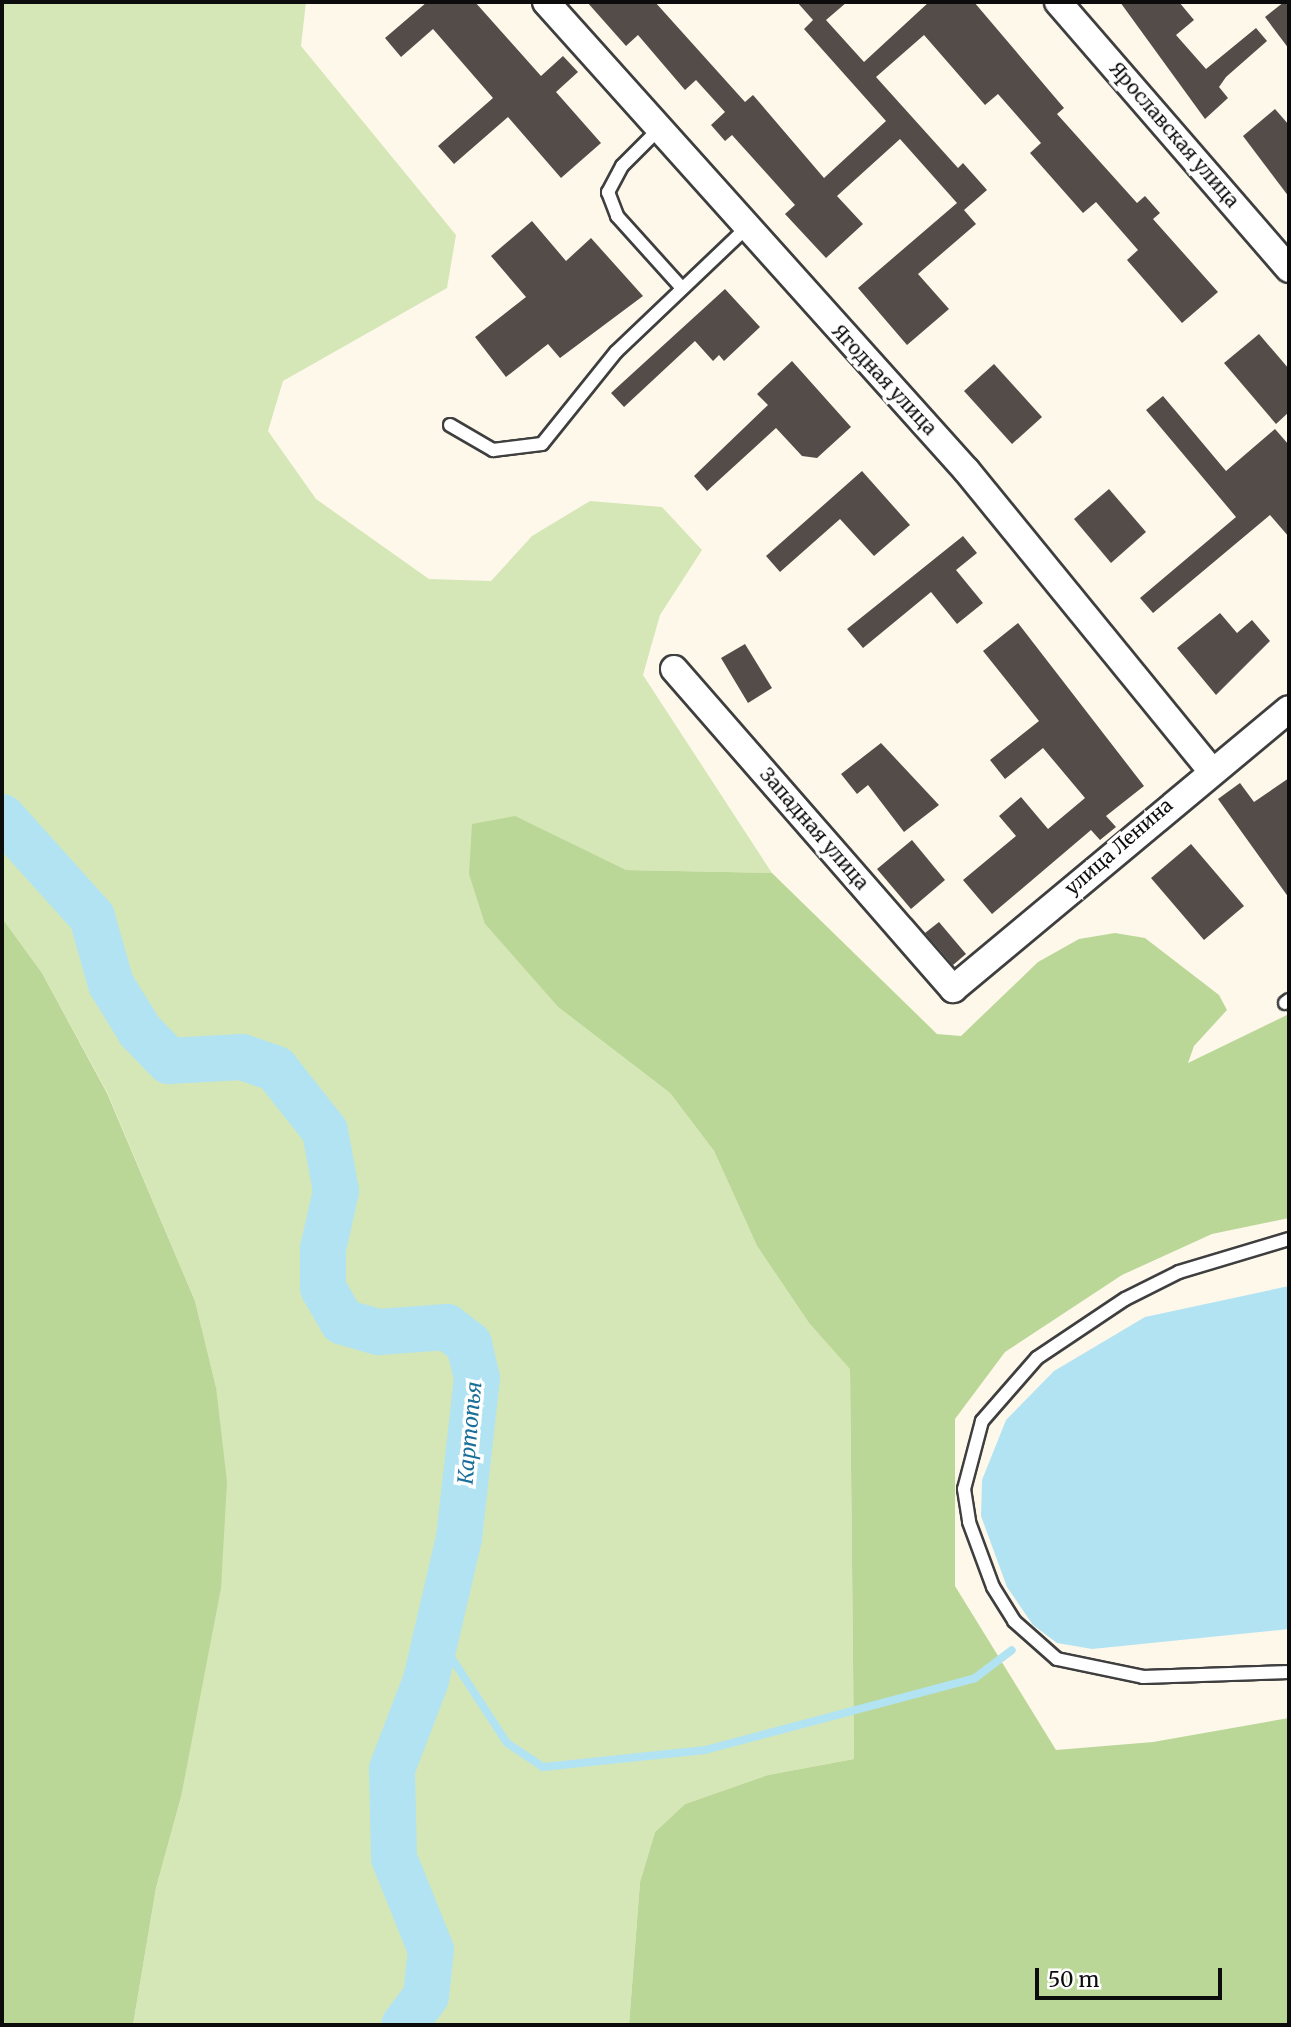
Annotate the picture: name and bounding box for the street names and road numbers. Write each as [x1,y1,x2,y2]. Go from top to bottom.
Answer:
street label: Ярославская улица [1105,58,1243,212]
street label: Ягодная улица [827,320,941,440]
street label: Западная улица [755,763,873,895]
street label: улица Ленина [1060,794,1178,900]

